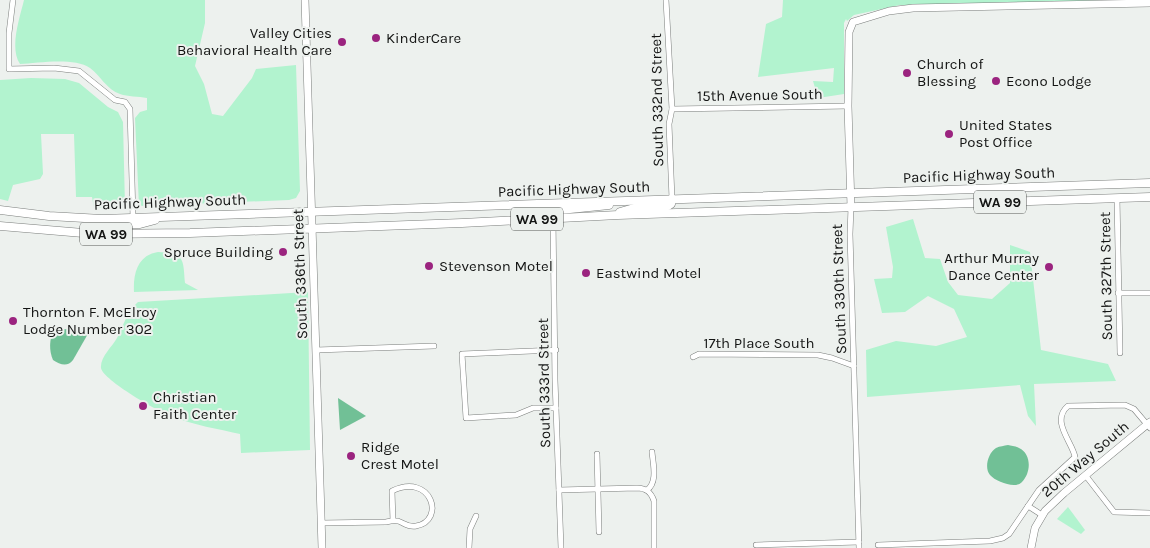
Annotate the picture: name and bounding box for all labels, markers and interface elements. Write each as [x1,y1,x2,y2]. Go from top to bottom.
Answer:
place label: Valley Cities Behavioral Health Care [177,24,332,59]
place label: KinderCare [386,29,461,47]
marker: KinderCare [370,32,382,44]
street label: South 332nd Street [647,33,667,167]
marker: Valley Cities Behavioral Health Care [336,36,348,48]
place label: Church of Blessing [917,55,984,90]
marker: Church of Blessing [901,67,913,79]
place label: Econo Lodge [1006,72,1091,90]
marker: Econo Lodge [990,75,1002,87]
street label: 15th Avenue South [697,85,823,105]
place label: United States Post Office [959,116,1052,151]
marker: United States Post Office [943,128,955,140]
street label: Pacific Highway South [903,163,1055,187]
street label: Pacific Highway South [498,177,650,201]
street label: Pacific Highway South [94,190,246,214]
road number: WA 99 [974,190,1026,213]
street label: South 336th Street [289,208,311,339]
road number: WA 99 [511,208,563,230]
street label: South 327th Street [1096,211,1116,340]
road number: WA 99 [80,222,132,245]
street label: South 330th Street [828,223,850,355]
place label: Spruce Building [164,243,274,261]
marker: Spruce Building [277,246,289,258]
place label: Arthur Murray Dance Center [944,249,1040,284]
place label: Stevenson Motel [439,257,553,275]
marker: Stevenson Motel [423,260,435,272]
marker: Arthur Murray Dance Center [1043,261,1055,273]
place label: Eastwind Motel [596,264,702,282]
marker: Eastwind Motel [580,267,592,279]
place label: Thornton F. McElroy Lodge Number 302 [23,303,156,338]
marker: Thornton F. McElroy Lodge Number 302 [7,315,19,327]
street label: South 333rd Street [534,317,554,448]
street label: 17th Place South [703,334,815,352]
place label: Christian Faith Center [153,388,237,423]
marker: Christian Faith Center [137,400,149,412]
street label: 20th Way South [1038,417,1132,501]
place label: Ridge Crest Motel [361,438,439,473]
marker: Ridge Crest Motel [345,450,357,462]

